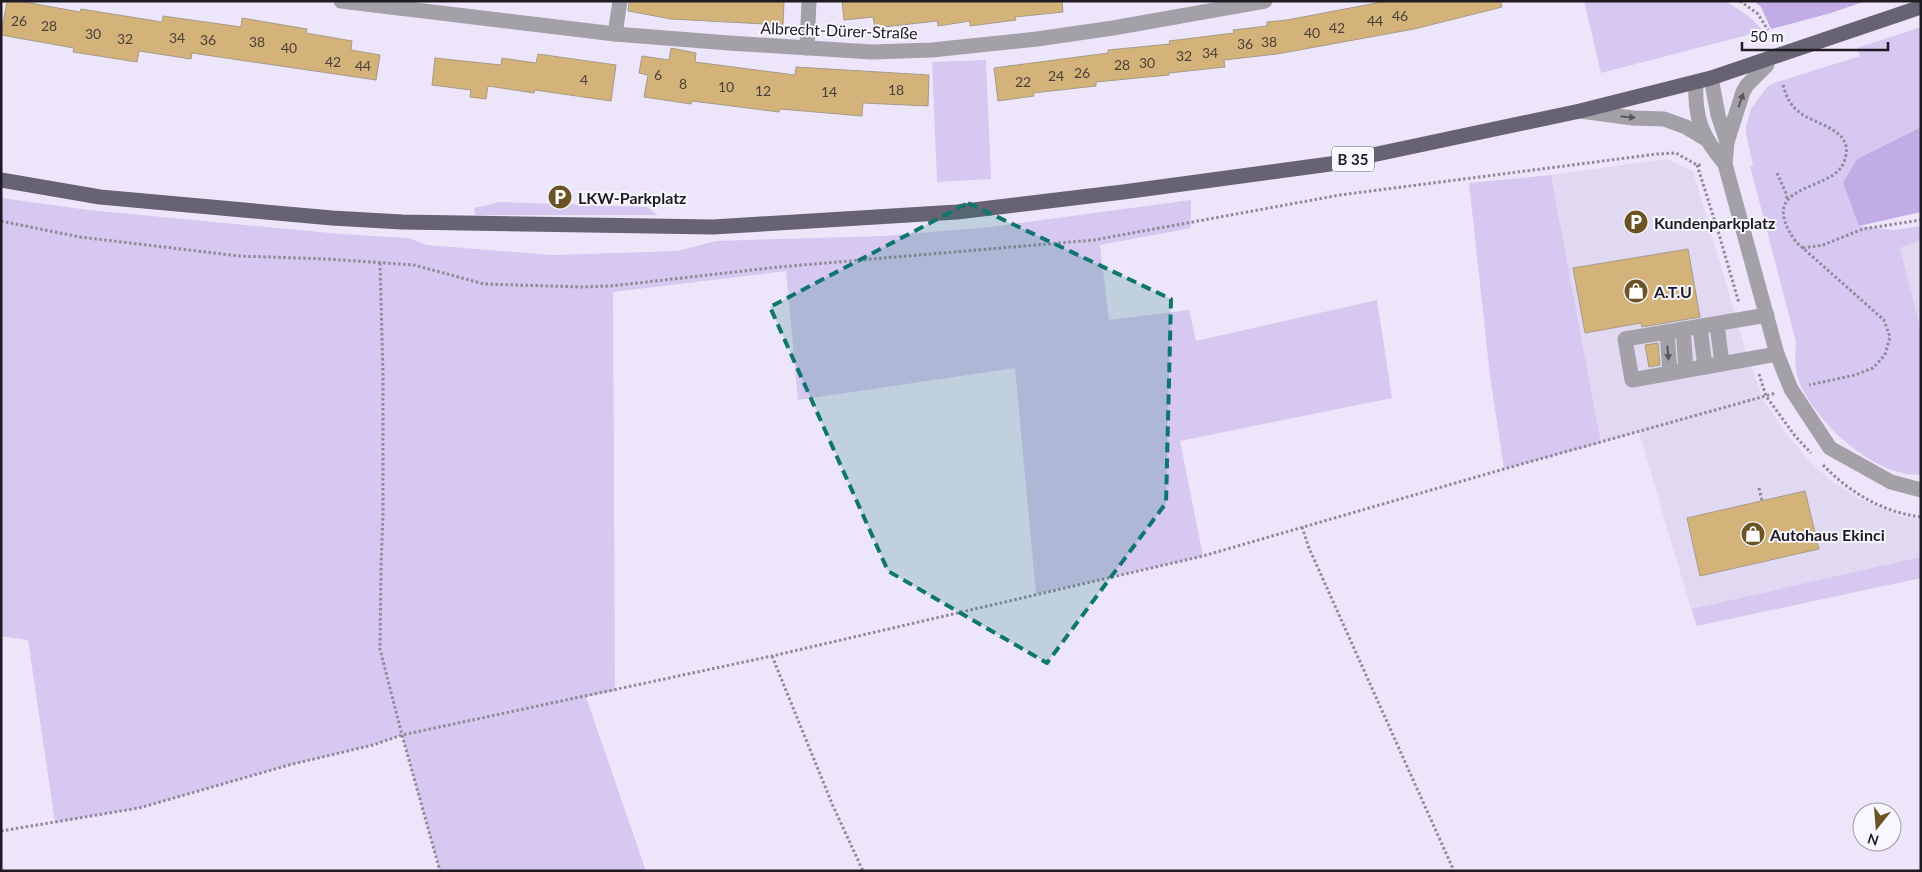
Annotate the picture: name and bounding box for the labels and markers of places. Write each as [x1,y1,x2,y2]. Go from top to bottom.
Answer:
parking icon: LKW-Parkplatz [547,184,573,210]
place label: LKW-Parkplatz [578,188,686,207]
parking icon: Kundenparkplatz [1623,209,1649,235]
place label: Kundenparkplatz [1654,213,1775,232]
shop icon: A.T.U [1623,278,1649,304]
place label: A.T.U [1653,282,1692,301]
shop icon: Autohaus Ekinci [1740,521,1766,547]
place label: Autohaus Ekinci [1769,525,1885,544]

